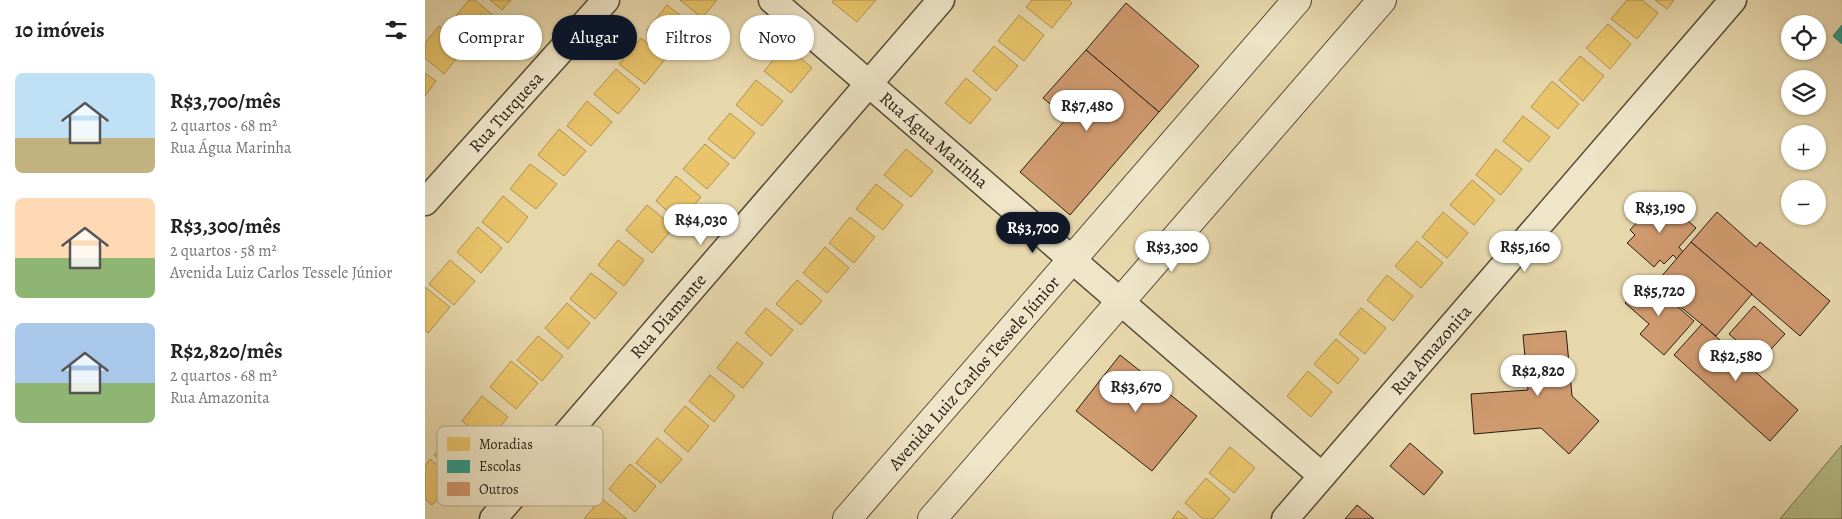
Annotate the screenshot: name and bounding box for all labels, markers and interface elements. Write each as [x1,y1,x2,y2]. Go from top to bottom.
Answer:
chip: Comprar [440,15,542,60]
chip: Alugar [552,15,637,60]
chip: Filtros [647,15,730,60]
chip: Novo [740,15,814,60]
map controls [1781,15,1826,225]
button: locate [1781,15,1826,60]
text: 10 imóveis [15,16,105,44]
icon: filters [382,16,410,44]
street label: Rua Turquesa [463,66,549,157]
button: layers [1781,70,1826,115]
street label: Rua Água Marinha [875,86,994,194]
text: R$3,700/mês [170,87,281,115]
pin: R$7,480 [1041,90,1133,132]
icon: home [55,93,115,153]
text: R$7,480 [1061,95,1113,117]
text: 2 quartos · 68 m² [170,115,277,137]
button: + [1781,125,1826,170]
text: Rua Água Marinha [170,137,291,159]
button: − [1781,180,1826,225]
pin: R$3,190 [1614,192,1706,234]
text: R$3,190 [1635,197,1685,219]
pin: R$4,030 [655,204,747,246]
text: R$4,030 [675,209,727,231]
text: R$3,300/mês [170,212,281,240]
pin: R$3,700 [987,212,1079,254]
text: R$3,700 [1007,217,1059,239]
icon: home [55,218,115,278]
pin: R$3,300 [1126,230,1218,273]
pin: R$5,160 [1479,230,1571,273]
text: R$3,300 [1146,236,1198,258]
text: R$5,160 [1500,236,1550,258]
text: 2 quartos · 58 m² [170,240,277,262]
text: Avenida Luiz Carlos Tessele Júnior [170,262,392,284]
street label: Rua Diamante [624,268,712,364]
street label: Avenida Luiz Carlos Tessele Júnior [882,271,1065,476]
pin: R$5,720 [1613,274,1705,317]
text: R$5,720 [1633,280,1685,302]
street label: Rua Amazonita [1385,299,1477,400]
text: R$2,820/mês [170,337,283,365]
pin: R$2,580 [1690,340,1782,382]
icon: home [55,343,115,403]
text: R$2,580 [1710,345,1762,367]
pin: R$2,820 [1492,354,1584,397]
text: R$2,820 [1511,360,1565,382]
text: 2 quartos · 68 m² [170,365,277,387]
pin: R$3,670 [1090,370,1182,413]
text: R$3,670 [1110,376,1162,398]
text: Rua Amazonita [170,387,270,409]
legend [437,426,603,506]
text: Moradias [479,435,533,454]
text: Escolas [479,457,521,476]
text: Outros [479,480,519,499]

